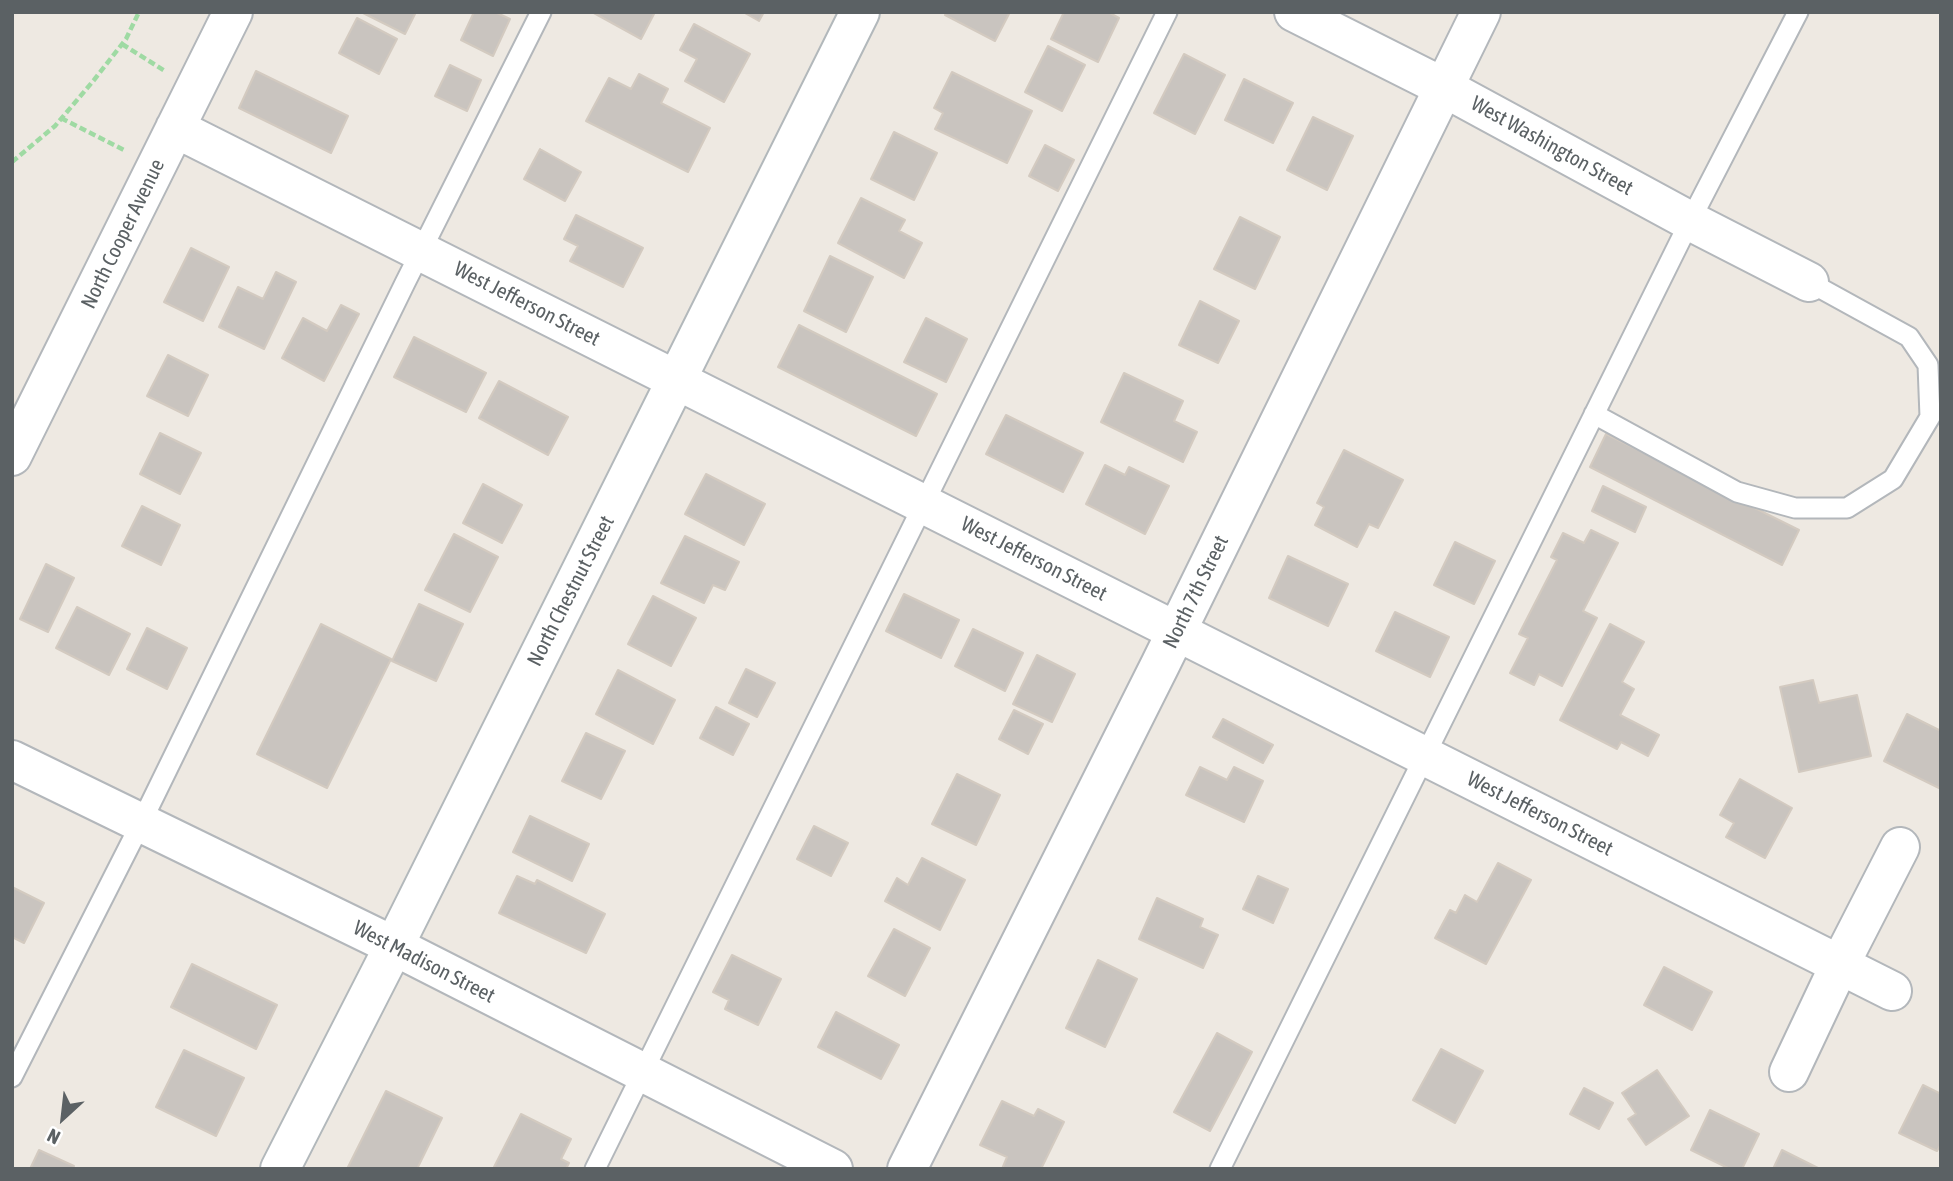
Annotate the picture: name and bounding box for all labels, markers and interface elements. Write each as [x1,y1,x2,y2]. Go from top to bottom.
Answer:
street label: West Washington Street [1467,91,1637,201]
street label: North Cooper Avenue [76,155,170,313]
street label: West Jefferson Street [450,256,604,352]
street label: West Jefferson Street [957,511,1111,607]
street label: North Chestnut Street [522,512,620,670]
street label: North 7th Street [1158,531,1234,653]
street label: West Jefferson Street [1463,766,1617,862]
street label: West Madison Street [349,915,499,1009]
north arrow [28,1083,98,1153]
text: N [43,1124,63,1149]

